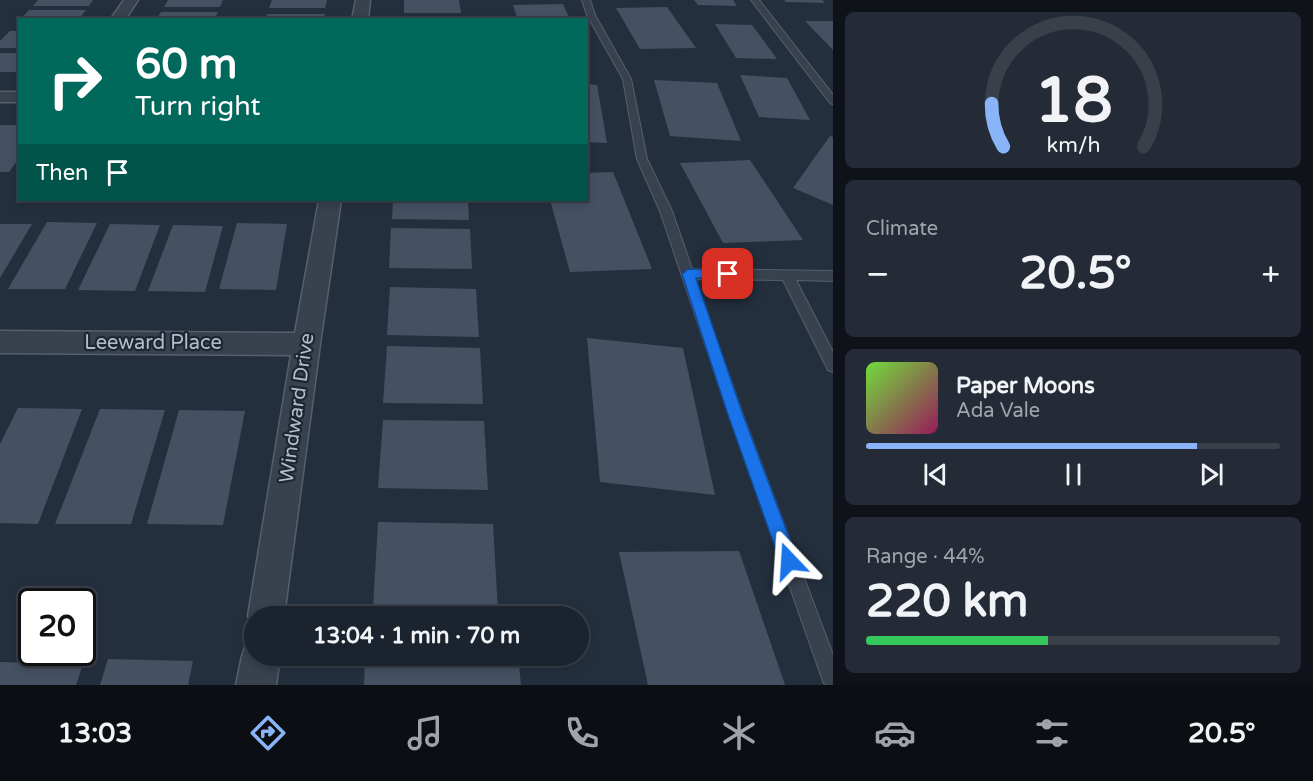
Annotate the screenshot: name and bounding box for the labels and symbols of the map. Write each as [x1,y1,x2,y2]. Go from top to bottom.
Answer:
pin [702,248,753,299]
street label: Leeward Place [84,331,222,355]
street label: Windward Drive [275,331,319,485]
position arrow [757,529,821,593]
speed limit sign: 20 [18,588,96,666]

